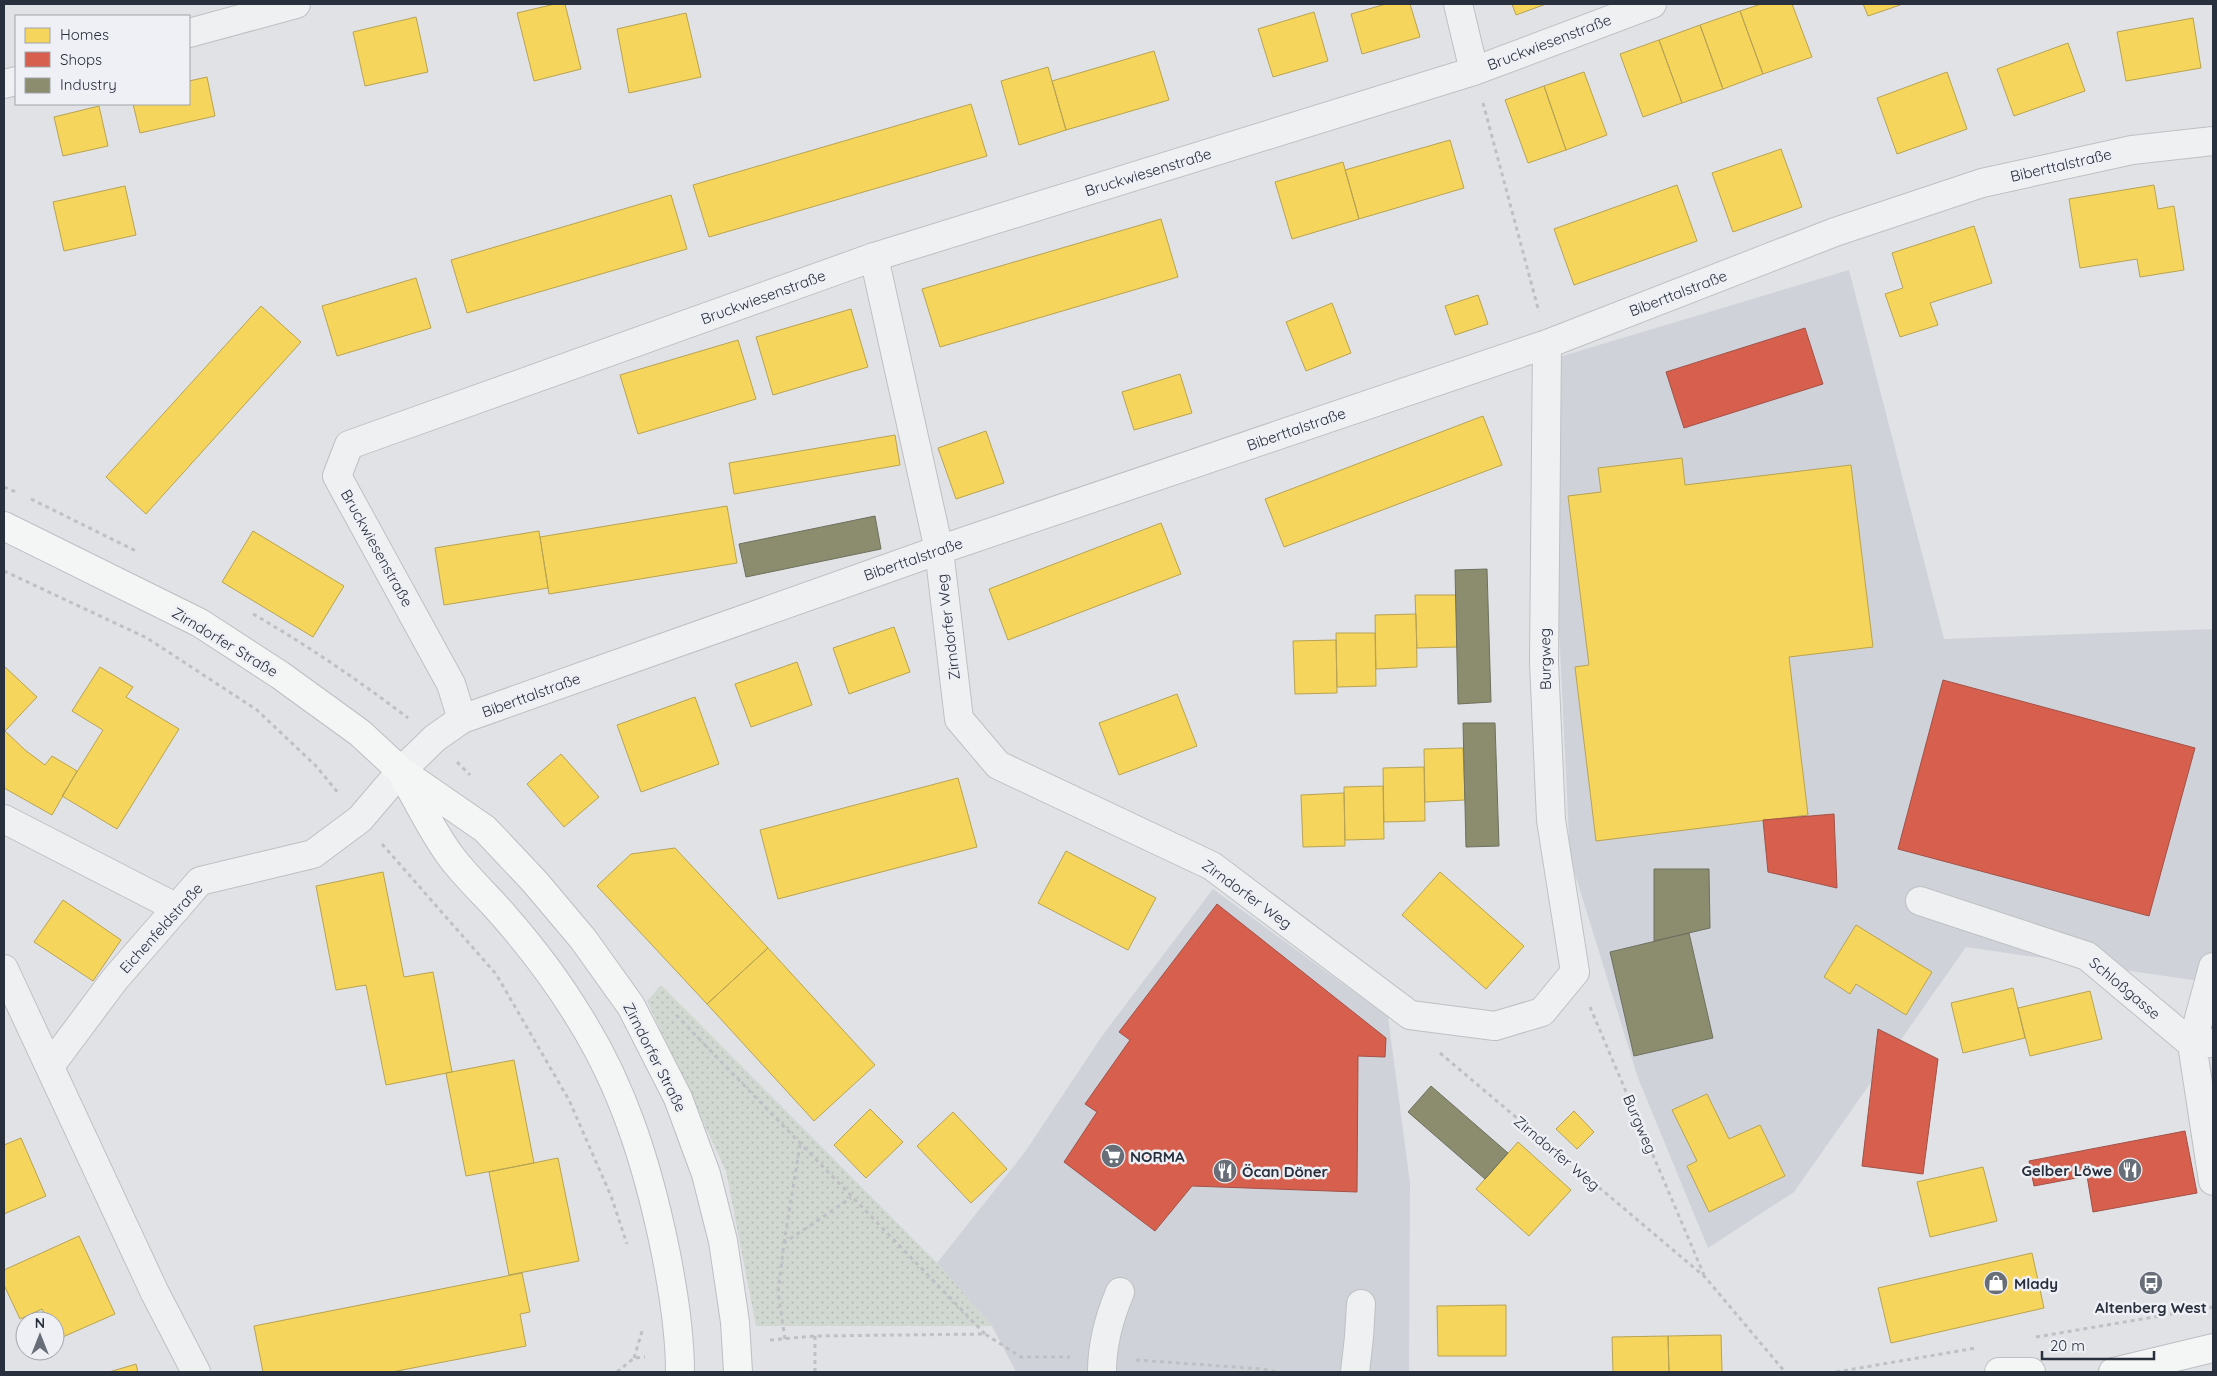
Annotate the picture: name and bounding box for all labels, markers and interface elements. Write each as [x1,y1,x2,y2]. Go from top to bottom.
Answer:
street label: Bruckwiesenstraße [1484,10,1614,74]
legend [15,15,190,105]
text: Homes [60,25,109,44]
text: Shops [60,50,102,69]
text: Industry [60,75,117,94]
street label: Bruckwiesenstraße [1082,144,1214,200]
street label: Biberttalstraße [2008,144,2114,186]
street label: Bruckwiesenstraße [698,266,828,328]
street label: Biberttalstraße [1626,266,1730,320]
street label: Biberttalstraße [1244,403,1348,455]
street label: Bruckwiesenstraße [337,486,417,610]
street label: Biberttalstraße [861,533,965,585]
street label: Zirndorfer Weg [932,573,964,681]
street label: Zirndorfer Straße [169,603,281,681]
street label: Burgweg [1535,628,1555,690]
street label: Biberttalstraße [479,668,583,722]
street label: Zirndorfer Weg [1198,855,1296,933]
street label: Eichenfeldstraße [115,879,207,977]
street label: Schloßgasse [2086,953,2164,1023]
street label: Zirndorfer Straße [619,999,691,1115]
street label: Burgweg [1619,1092,1661,1156]
street label: Zirndorfer Weg [1510,1112,1604,1194]
supermarket icon: NORMA [1100,1143,1126,1169]
place label: NORMA [1130,1147,1185,1166]
restaurant icon: Gelber Löwe [2117,1157,2143,1183]
restaurant icon: Öcan Döner [1212,1158,1238,1184]
place label: Gelber Löwe [2022,1161,2112,1180]
place label: Öcan Döner [1242,1162,1329,1181]
shop icon: Mlady [1983,1270,2009,1296]
bus stop icon: Altenberg West [2138,1270,2164,1296]
place label: Mlady [2014,1274,2058,1293]
place label: Altenberg West [2095,1298,2207,1317]
north arrow [15,1311,65,1361]
text: N [35,1314,45,1332]
scale bar [2042,1328,2154,1360]
text: 20 m [2050,1336,2085,1355]

